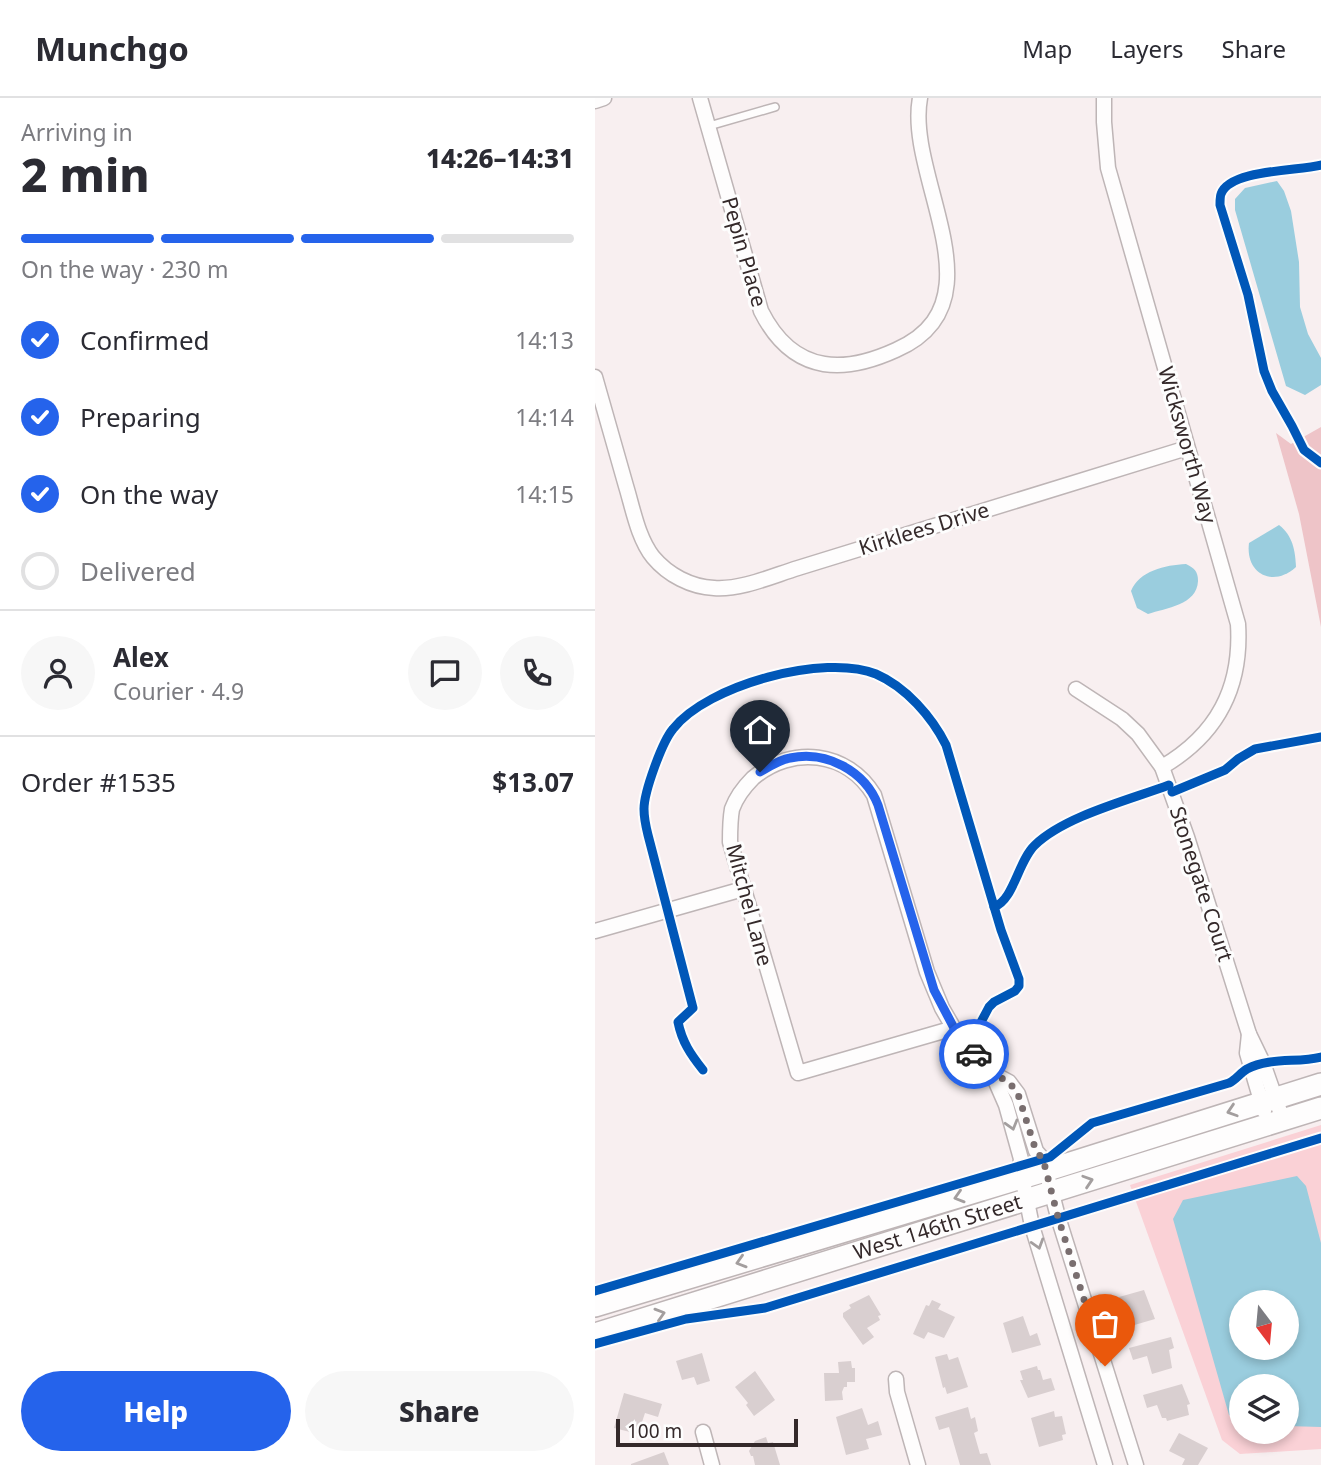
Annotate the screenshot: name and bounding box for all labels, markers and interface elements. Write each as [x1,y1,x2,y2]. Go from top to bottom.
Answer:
text: Munchgo [35,26,189,71]
text: Map [1022,32,1072,65]
text: Layers [1110,32,1184,65]
text: Share [1222,32,1286,65]
text: Arriving in [21,116,133,148]
text: 14:26–14:31 [426,140,574,176]
text: 2 min [21,143,150,205]
street label: Pepin Place [716,193,774,310]
text: On the way · 230 m [21,253,228,285]
icon: check [21,321,59,359]
text: Confirmed [80,322,210,358]
text: 14:13 [515,324,574,356]
street label: Wicksworth Way [1152,363,1224,527]
icon: check [21,398,59,436]
text: Preparing [80,399,201,435]
text: 14:14 [515,401,574,433]
icon: check [21,475,59,513]
text: On the way [80,476,218,512]
text: 14:15 [515,478,574,510]
street label: Kirklees Drive [855,495,992,561]
text: Delivered [80,553,196,589]
button: person [21,636,95,710]
button: chat [408,636,482,710]
button: phone [500,636,574,710]
text: Alex [113,639,169,675]
text: Courier · 4.9 [113,675,244,707]
pin [730,700,790,772]
icon: home [741,711,779,749]
text: Order #1535 [21,764,176,800]
text: $13.07 [492,764,574,800]
street label: Stonegate Court [1164,803,1240,965]
street label: Mitchel Lane [720,841,780,969]
courier [939,1019,1009,1089]
icon: car [955,1035,993,1073]
one-way arrow [1227,1103,1239,1118]
one-way arrow [1003,1118,1018,1130]
one-way arrow [1082,1175,1094,1190]
street label: West 146th Street [850,1187,1026,1266]
one-way arrow [953,1189,965,1204]
one-way arrow [1029,1238,1044,1250]
one-way arrow [735,1254,747,1269]
north arrow [1229,1290,1299,1360]
map controls [1229,1290,1299,1444]
pin [1075,1294,1135,1366]
icon: bag [1086,1305,1124,1343]
one-way arrow [654,1307,666,1322]
button: Help [21,1371,291,1451]
button: Share [305,1371,574,1451]
button: layers [1229,1374,1299,1444]
scale bar [616,1416,798,1448]
text: 100 m [627,1418,682,1444]

